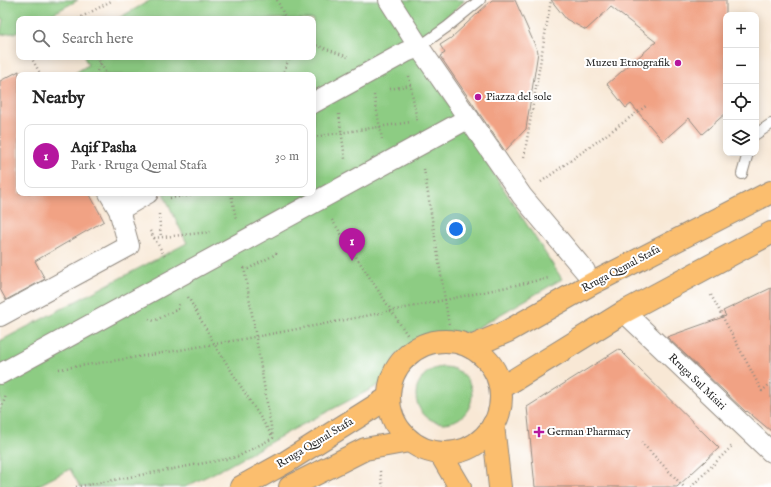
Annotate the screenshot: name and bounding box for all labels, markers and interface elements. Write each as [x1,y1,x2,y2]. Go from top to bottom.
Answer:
map controls [723,12,759,156]
button: + [723,12,759,48]
search box [16,16,316,60]
icon: search [30,27,52,49]
text: Search here [62,29,133,48]
button: − [723,48,759,84]
place label: Muzeu Etnografik [586,56,670,70]
marker: Muzeu Etnografik [673,58,683,68]
button: locate [723,84,759,120]
text: Nearby [32,88,85,109]
place label: Piazza del sole [486,90,551,104]
marker: Piazza del sole [473,92,483,102]
button: layers [723,120,759,156]
text: Aqif Pasha [71,138,136,157]
text: 1 [44,148,48,165]
text: 30 m [275,148,299,165]
text: Park · Rruga Qemal Stafa [71,157,207,174]
your location [446,219,466,239]
pin: 1 [339,228,365,261]
street label: Rruga Qemal Stafa [579,242,663,296]
street label: Rruga Sul Misiri [665,351,729,413]
street label: Rruga Qemal Stafa [274,415,356,471]
place label: German Pharmacy [547,425,631,439]
marker: German Pharmacy [534,427,544,437]

